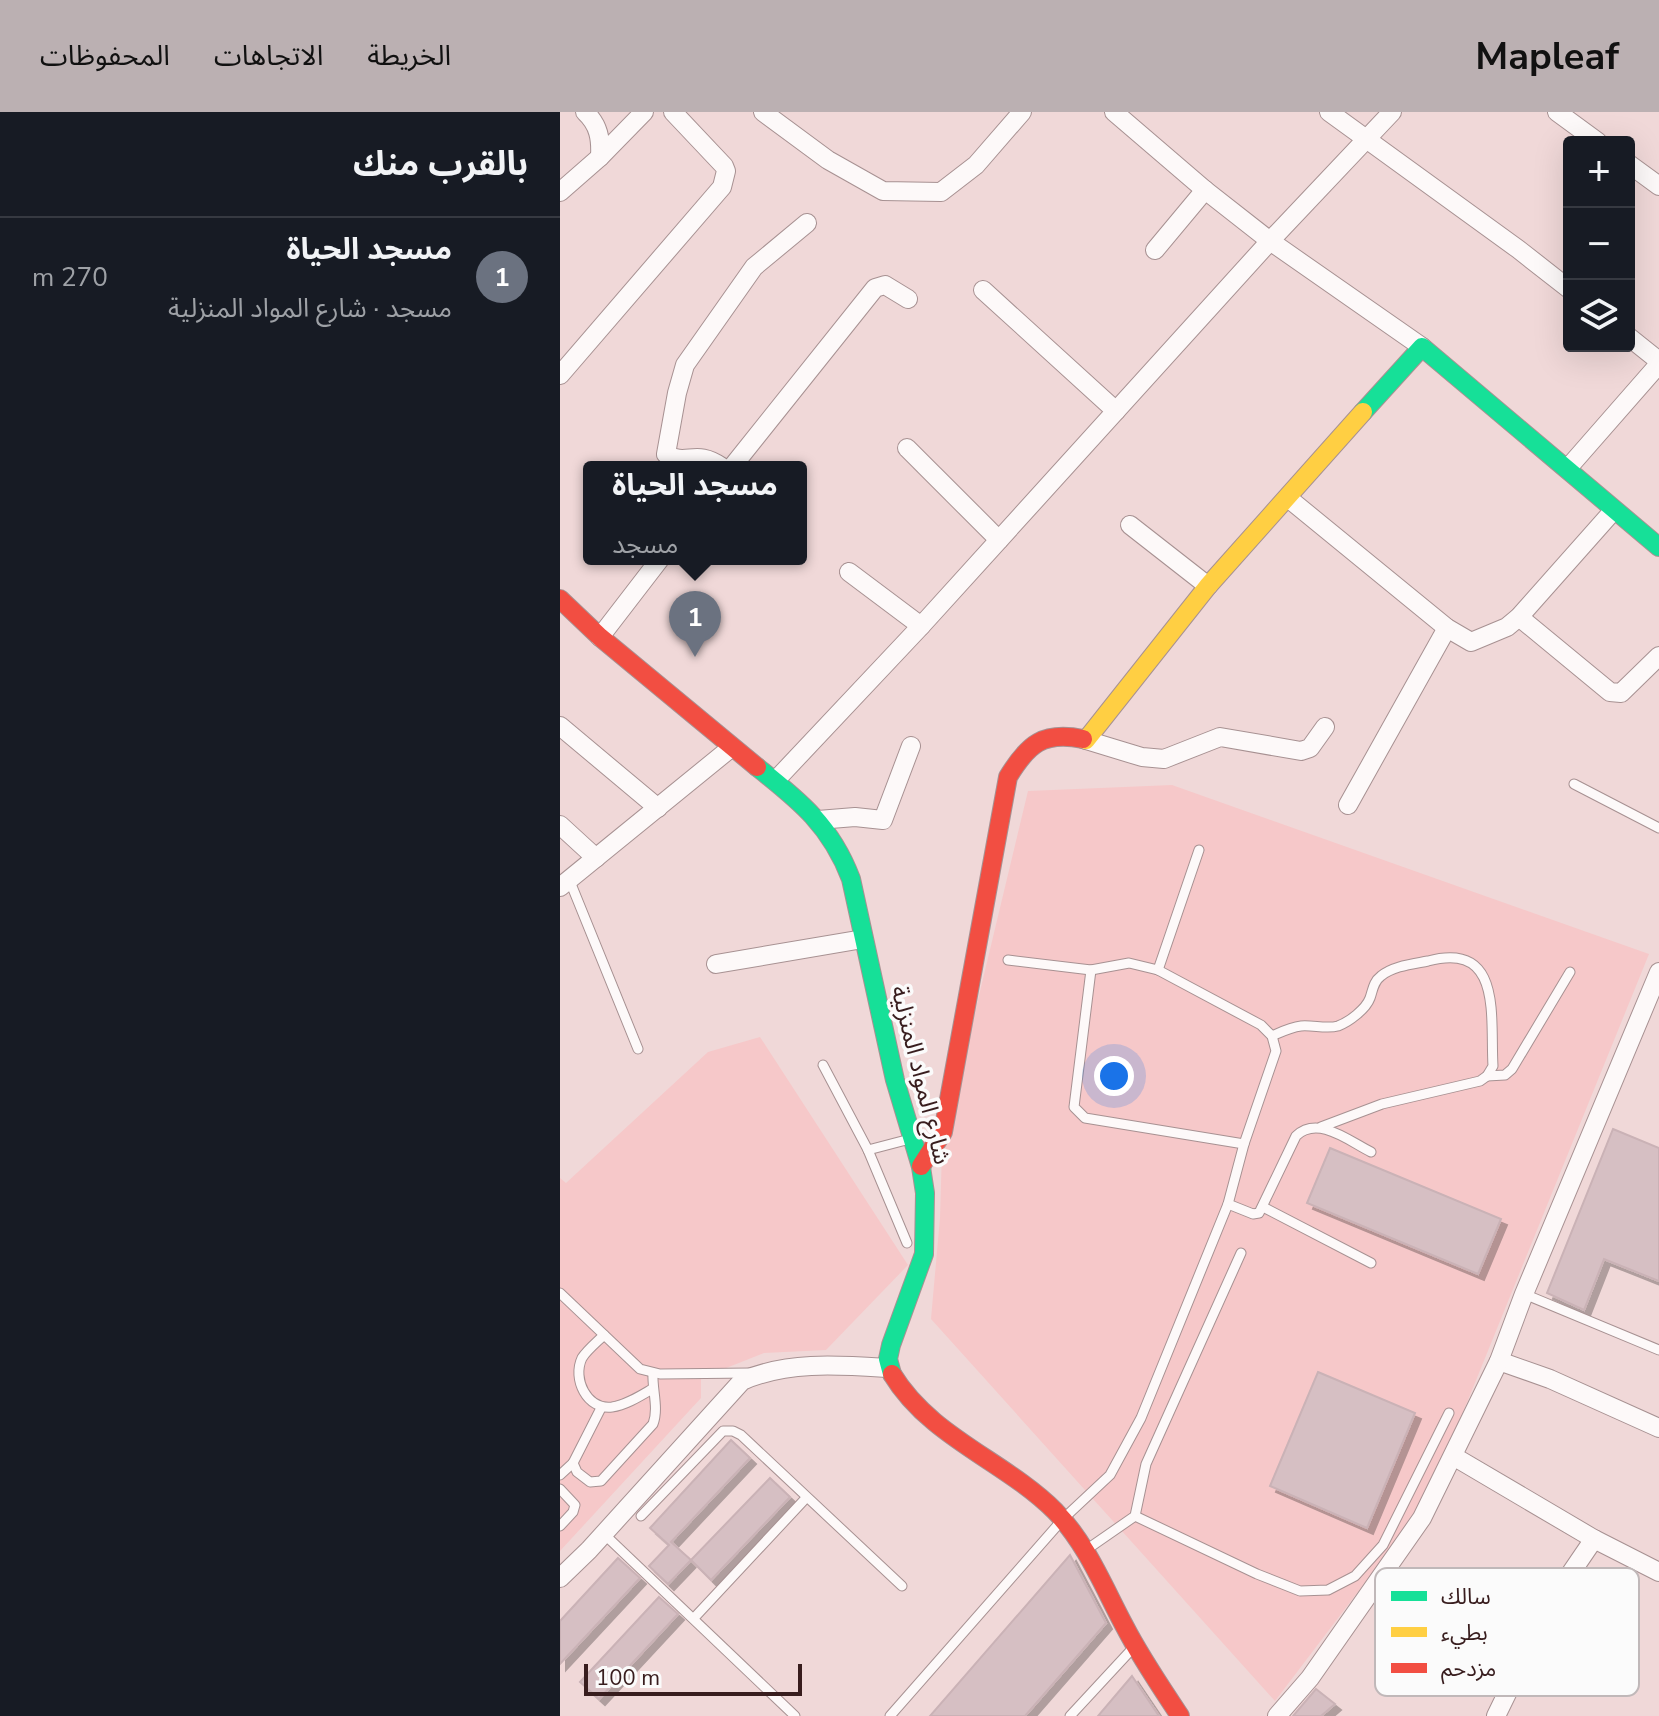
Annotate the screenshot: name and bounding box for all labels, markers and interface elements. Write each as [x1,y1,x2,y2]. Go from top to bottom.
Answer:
text: Mapleaf [1475,31,1619,82]
text: المحفوظات [40,37,170,75]
text: الاتجاهات [214,37,323,75]
text: الخريطة [367,37,451,75]
map controls [1563,136,1635,352]
button: + [1563,136,1635,208]
text: بالقرب منك [353,141,528,187]
button: − [1563,208,1635,280]
text: مسجد الحياة [286,229,452,270]
text: 270 m [32,260,108,295]
text: 1 [494,260,510,295]
button: layers [1563,280,1635,352]
text: مسجد · شارع المواد المنزلية [168,291,452,326]
popup [583,461,807,565]
text: مسجد الحياة [612,465,778,506]
text: مسجد [612,527,678,562]
pin: 1 [669,591,721,657]
street label: شارع المواد المنزلية [882,982,959,1168]
your location [1094,1056,1134,1096]
legend [1375,1568,1639,1696]
text: سالك [1441,1582,1491,1612]
text: بطيء [1441,1618,1488,1649]
text: مزدحم [1441,1654,1496,1685]
scale bar [584,1660,802,1696]
text: 100 m [596,1663,660,1693]

